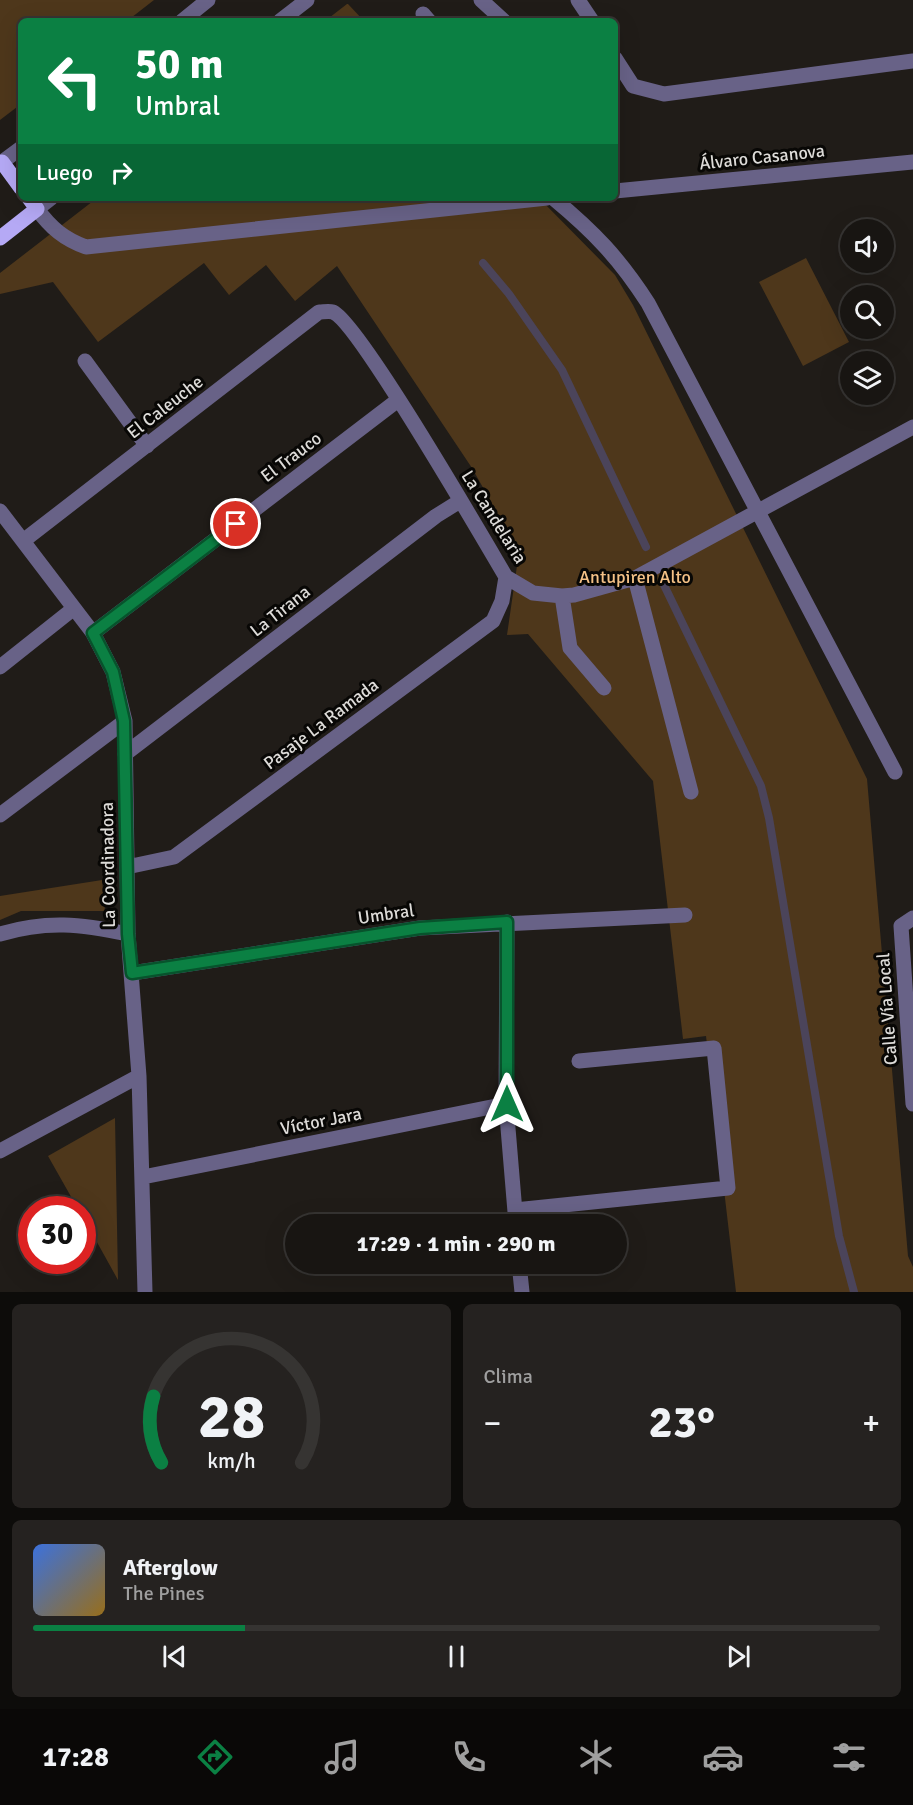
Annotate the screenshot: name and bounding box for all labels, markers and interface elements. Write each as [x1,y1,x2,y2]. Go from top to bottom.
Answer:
text: 50 m [135,39,224,90]
icon: left [36,42,114,120]
text: Umbral [135,90,220,123]
street label: Álvaro Casanova [698,139,826,175]
icon: right [105,156,138,189]
text: Luego [36,159,93,186]
map controls [840,219,894,405]
button: sound [840,219,894,273]
button: search [840,285,894,339]
button: layers [840,351,894,405]
street label: El Caleuche [123,370,207,444]
street label: El Trauco [256,427,326,487]
street label: La Candelaria [457,466,531,568]
pin [210,498,261,549]
icon: arrive [219,507,252,540]
park label: Antupiren Alto [579,566,691,588]
street label: La Tirana [245,581,315,641]
street label: Pasaje La Ramada [259,674,383,774]
street label: La Coordinadora [96,802,120,928]
street label: Umbral [356,899,416,929]
street label: Calle Vía Local [872,952,902,1066]
position arrow [475,1072,539,1136]
street label: Víctor Jara [279,1102,363,1140]
speed limit sign: 30 [18,1196,96,1274]
text: 17:29 · 1 min · 290 m [356,1230,556,1257]
text: Clima [484,1364,533,1389]
text: 28 [198,1378,265,1455]
text: 23° [648,1395,715,1450]
text: − [484,1403,501,1444]
text: + [862,1403,880,1444]
text: km/h [207,1448,256,1474]
text: Afterglow [123,1554,218,1581]
text: The Pines [123,1581,205,1606]
icon: previous [158,1640,191,1673]
icon: pause [440,1640,473,1673]
icon: next [722,1640,755,1673]
icon: directions [194,1736,236,1778]
icon: music [321,1736,363,1778]
icon: phone [448,1736,490,1778]
icon: climate [575,1736,617,1778]
icon: car [702,1736,744,1778]
icon: filters [828,1736,870,1778]
text: 17:28 [42,1741,109,1774]

